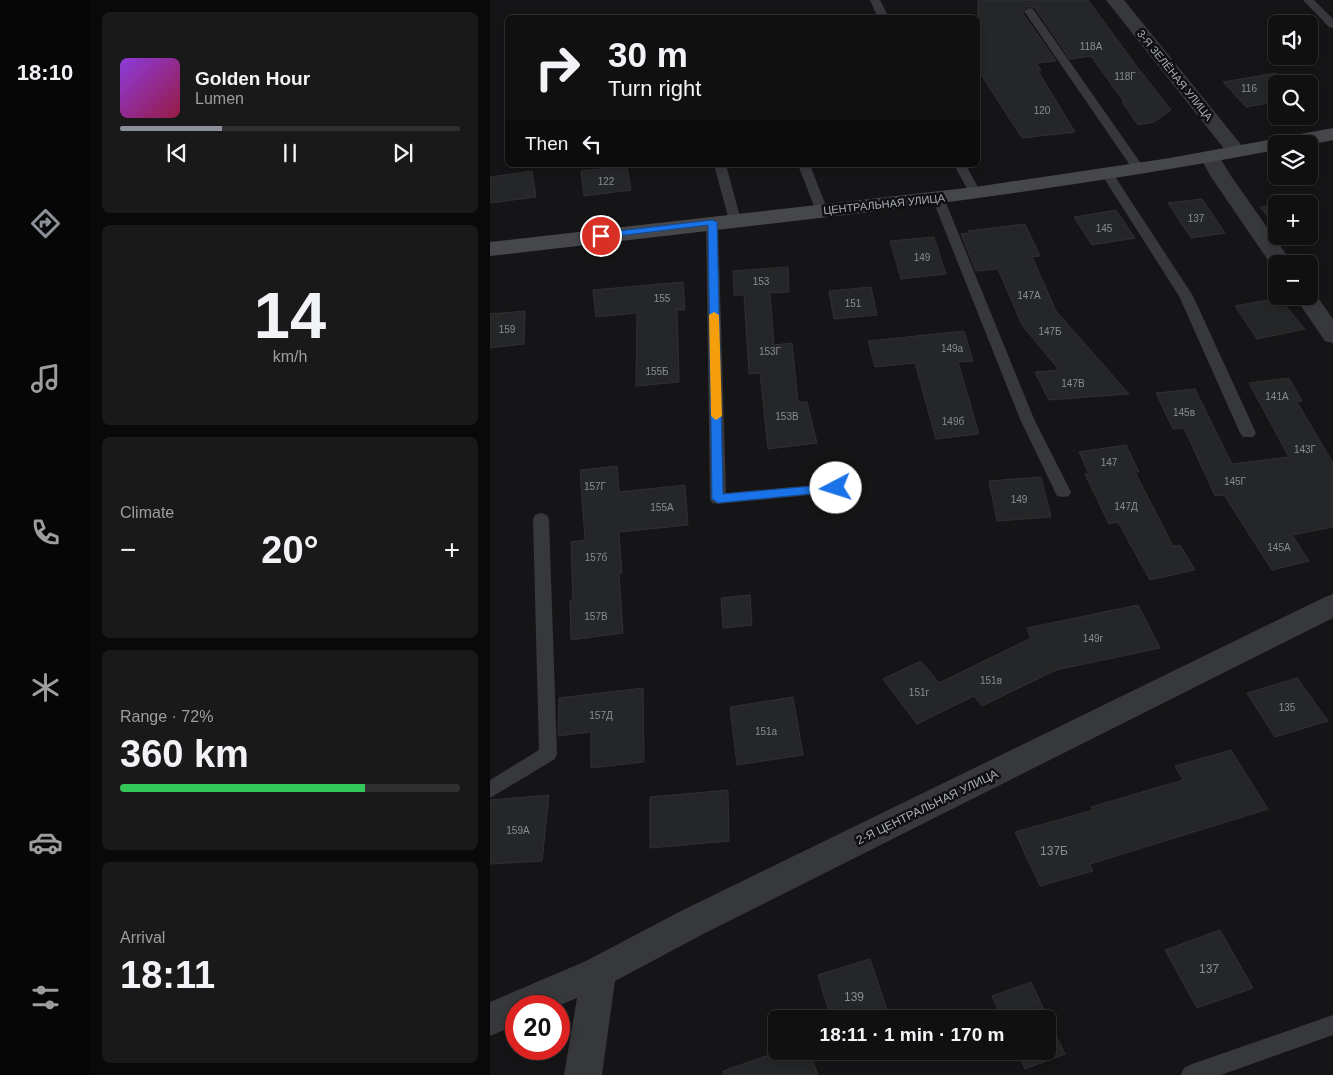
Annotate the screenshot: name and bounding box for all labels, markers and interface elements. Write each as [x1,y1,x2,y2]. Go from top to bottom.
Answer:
map controls [1268,15,1318,305]
button: sound [1268,15,1318,65]
street label: 3-Я ЗЕЛЁНАЯ УЛИЦА [1135,27,1216,123]
icon: right [525,35,590,100]
text: 30 m [608,35,688,74]
house number: 118А [1080,41,1103,52]
text: 18:10 [17,60,73,85]
text: Golden Hour [195,68,310,89]
house number: 118Г [1114,71,1136,82]
button: search [1268,75,1318,125]
text: Turn right [608,76,701,101]
house number: 116 [1241,83,1257,94]
text: Lumen [195,90,244,107]
house number: 120 [1034,105,1051,116]
icon: left [578,130,606,158]
text: Then [525,133,568,154]
button: layers [1268,135,1318,185]
icon: previous [163,139,191,167]
icon: pause [276,139,304,167]
icon: next [389,139,417,167]
house number: 122 [598,176,615,187]
street label: ЦЕНТРАЛЬНАЯ УЛИЦА [823,192,946,216]
button: + [1268,195,1318,245]
icon: directions [28,206,63,241]
house number: 137 [1188,213,1205,224]
pin [580,215,622,257]
icon: arrive [587,222,615,250]
house number: 145 [1096,223,1113,234]
house number: 149 [914,252,931,263]
button: − [1268,255,1318,305]
house number: 153 [753,276,770,287]
text: 14 [254,279,326,352]
house number: 147А [1017,290,1041,301]
house number: 155 [654,293,671,304]
house number: 151 [845,298,862,309]
house number: 159 [499,324,516,335]
house number: 147Б [1038,326,1062,337]
house number: 149а [941,343,964,354]
house number: 153Г [759,346,782,357]
text: km/h [273,348,307,365]
icon: music [28,361,63,396]
house number: 155Б [645,366,669,377]
house number: 147В [1061,378,1085,389]
house number: 141А [1265,391,1289,402]
house number: 145в [1173,407,1195,418]
house number: 153В [775,411,799,422]
house number: 149б [942,416,964,427]
house number: 143Г [1294,444,1317,455]
house number: 147 [1101,457,1118,468]
position arrow [809,461,861,513]
house number: 145Г [1224,476,1247,487]
house number: 157Г [584,481,607,492]
house number: 149 [1011,494,1028,505]
house number: 147Д [1114,501,1138,512]
house number: 155А [650,502,674,513]
text: Climate [120,504,174,521]
icon: phone [28,515,63,550]
text: 20° [261,529,319,571]
text: − [120,534,136,565]
text: + [444,534,460,565]
house number: 145А [1267,542,1291,553]
house number: 157б [585,552,607,563]
house number: 157В [584,611,608,622]
house number: 149г [1083,633,1104,644]
icon: climate [28,670,63,705]
house number: 151в [980,675,1002,686]
house number: 151г [909,687,930,698]
house number: 135 [1279,702,1296,713]
text: Range · 72% [120,708,213,725]
house number: 157Д [589,710,613,721]
house number: 151а [755,726,778,737]
text: 360 km [120,733,249,775]
street label: 2-Я ЦЕНТРАЛЬНАЯ УЛИЦА [854,767,1000,847]
icon: car [28,825,63,860]
house number: 159А [506,825,530,836]
house number: 137Б [1040,844,1068,858]
text: Arrival [120,929,165,946]
text: 18:11 [120,954,215,996]
house number: 137 [1199,962,1219,976]
icon: filters [28,980,63,1015]
house number: 139 [844,990,864,1004]
speed limit sign: 20 [505,995,570,1060]
text: 18:11 · 1 min · 170 m [820,1024,1004,1045]

